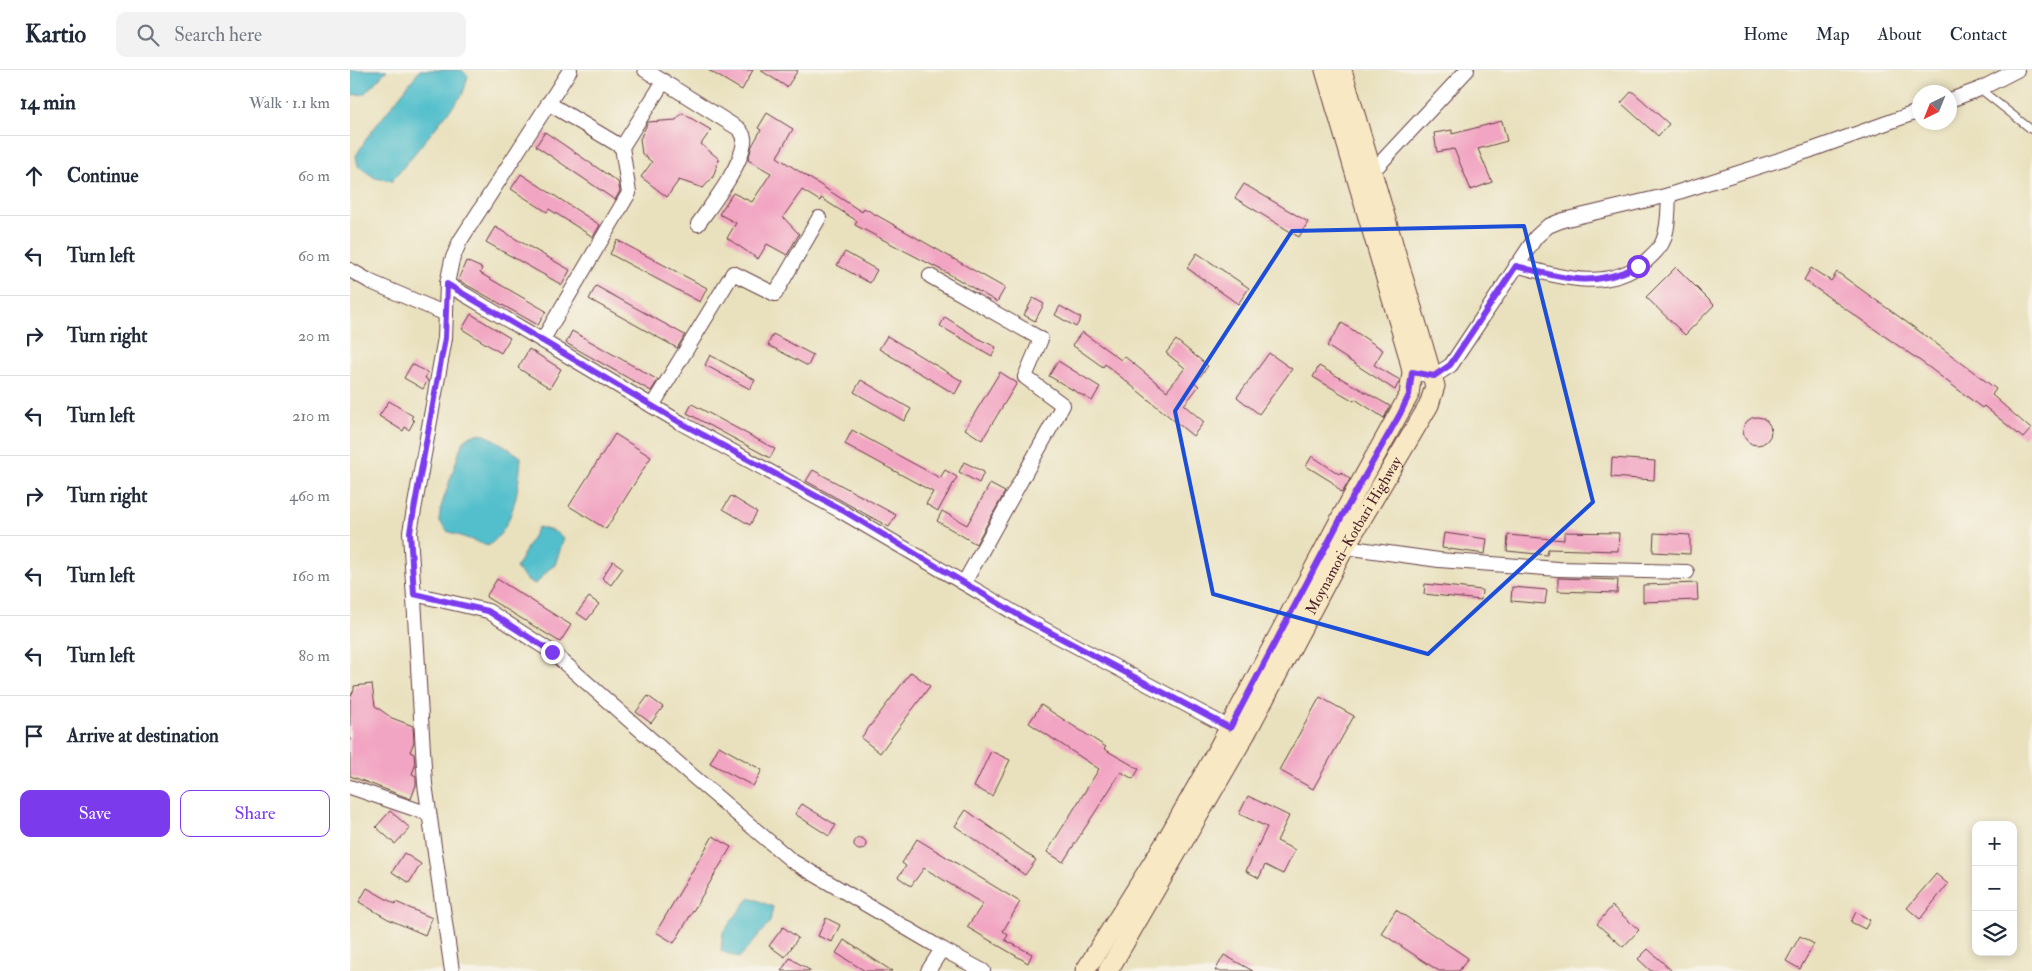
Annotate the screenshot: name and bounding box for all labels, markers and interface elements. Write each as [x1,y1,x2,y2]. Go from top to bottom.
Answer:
search box [116,12,466,57]
text: Kartio [25,19,86,50]
icon: search [134,21,162,49]
text: Search here [174,23,262,47]
text: Home [1743,23,1788,46]
text: Map [1816,23,1850,46]
text: About [1878,23,1922,46]
text: Contact [1950,23,2007,46]
north arrow [1912,85,1957,130]
text: 14 min [20,89,76,116]
text: Walk · 1.1 km [249,93,330,113]
icon: ahead [20,162,48,190]
text: Continue [67,164,138,188]
text: 60 m [298,166,330,186]
icon: left [20,242,48,270]
text: Turn left [67,244,135,268]
text: 60 m [298,246,330,266]
route start [1627,255,1650,278]
icon: right [20,322,48,350]
text: Turn right [67,324,147,348]
text: 20 m [298,326,330,346]
icon: left [20,402,48,430]
text: Turn left [67,404,135,428]
text: 210 m [292,406,330,426]
street label: Moynamoti–Kotbari Highway [1301,453,1406,618]
icon: right [20,482,48,510]
text: Turn right [67,484,147,508]
text: 460 m [289,486,330,506]
icon: left [20,562,48,590]
text: Turn left [67,564,135,588]
text: 160 m [292,566,330,586]
route end [541,641,564,664]
icon: left [20,642,48,670]
text: Turn left [67,644,135,668]
text: 80 m [299,646,330,666]
icon: arrive [20,722,48,750]
text: Arrive at destination [67,724,219,748]
button: Save [20,790,170,837]
button: Share [180,790,330,837]
map controls [1972,821,2017,956]
button: + [1972,821,2017,866]
button: − [1972,866,2017,911]
button: layers [1972,911,2017,956]

